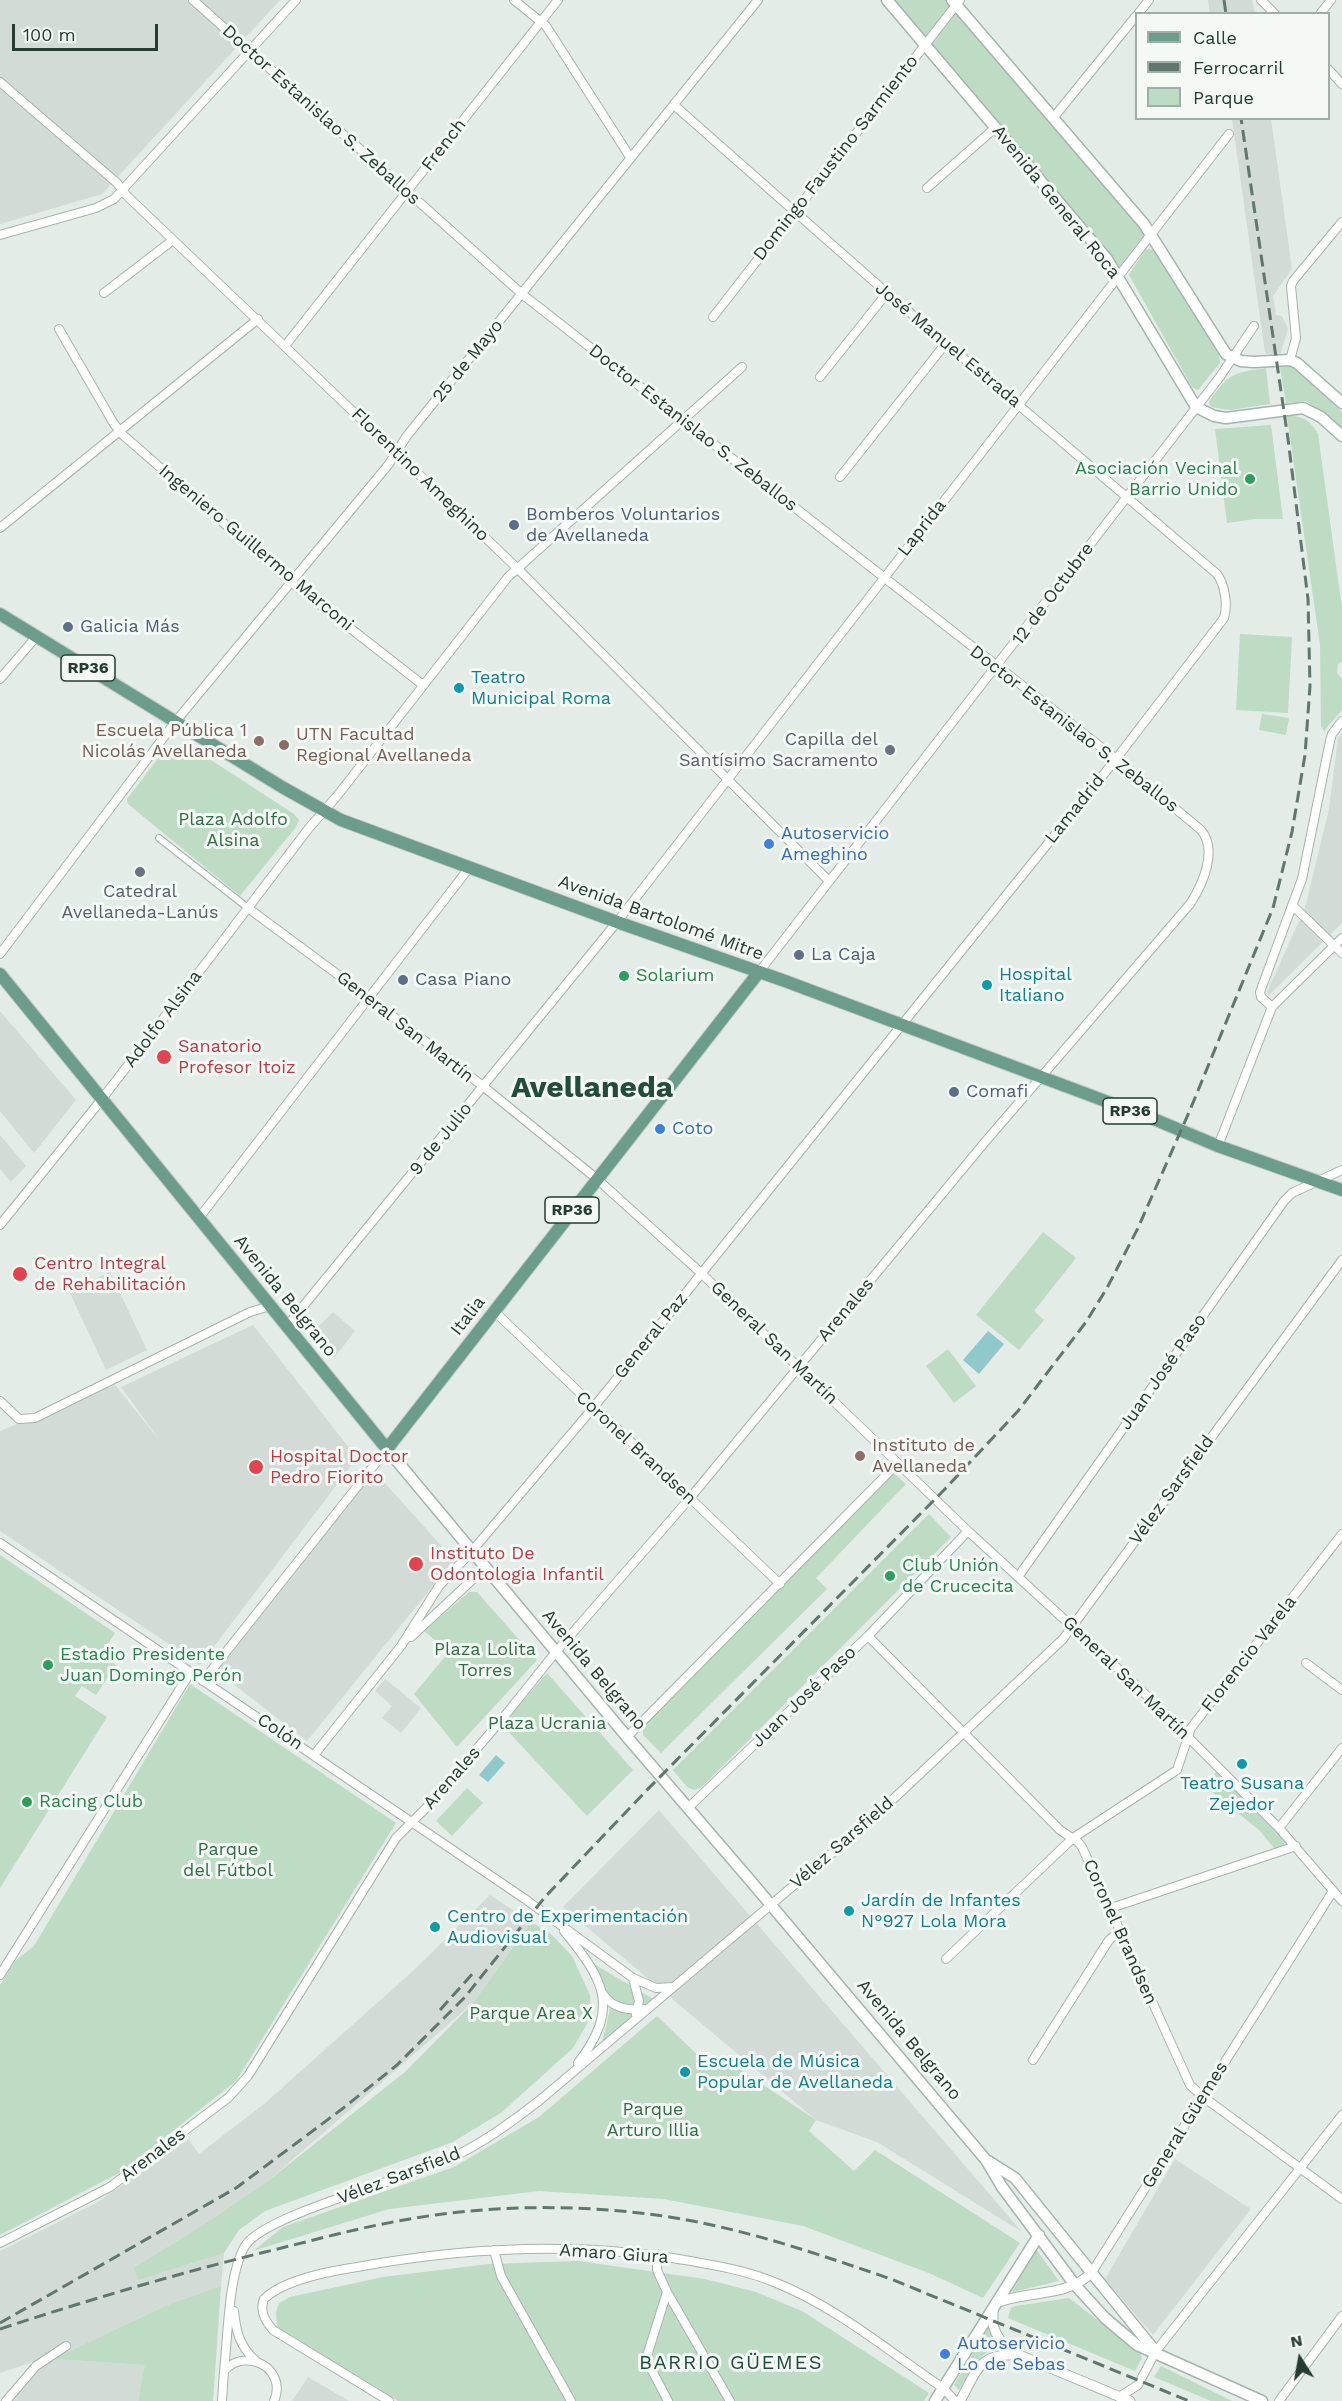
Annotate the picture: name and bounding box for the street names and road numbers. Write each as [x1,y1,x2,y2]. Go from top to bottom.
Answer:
street label: Doctor Estanislao S. Zeballos [218,20,424,210]
street label: Domingo Faustino Sarmiento [749,51,923,265]
street label: French [417,115,471,175]
street label: Avenida General Roca [987,121,1125,283]
street label: José Manuel Estrada [871,278,1025,412]
street label: 25 de Mayo [428,315,508,407]
street label: Doctor Estanislao S. Zeballos [584,340,802,516]
street label: Florentino Ameghino [347,404,493,546]
street label: Ingeniero Guillermo Marconi [154,460,358,636]
street label: Laprida [893,495,951,561]
street label: 12 de Octubre [1008,539,1098,649]
street label: Doctor Estanislao S. Zeballos [965,641,1183,817]
road number: RP36 [61,655,115,681]
street label: Lamadrid [1040,770,1110,848]
street label: Avenida Bartolomé Mitre [555,871,767,965]
street label: Adolfo Alsina [119,966,207,1072]
street label: General San Martín [332,967,478,1087]
street label: 9 de Julio [405,1098,477,1180]
road number: RP36 [1103,1098,1157,1124]
road number: RP36 [545,1197,599,1223]
street label: Avenida Belgrano [229,1231,341,1361]
street label: Arenales [813,1274,879,1346]
street label: General San Martín [706,1277,842,1409]
street label: General Paz [610,1289,692,1383]
street label: Italia [446,1292,490,1340]
street label: Juan José Paso [1115,1310,1211,1434]
street label: Coronel Brandsen [571,1387,701,1509]
street label: Vélez Sarsfield [1125,1431,1219,1549]
street label: Florencio Varela [1197,1592,1301,1716]
street label: Avenida Belgrano [537,1605,651,1735]
street label: General San Martín [1058,1612,1194,1744]
street label: Juan José Paso [747,1642,861,1752]
street label: Colón [253,1709,307,1755]
street label: Arenales [419,1742,485,1814]
street label: Vélez Sarsfield [786,1792,898,1894]
street label: Coronel Brandsen [1078,1856,1162,2008]
street label: Avenida Belgrano [852,1975,966,2105]
street label: General Güemes [1137,2058,1233,2192]
street label: Arenales [116,2123,190,2187]
street label: Vélez Sarsfield [334,2143,464,2209]
street label: Amaro Giura [559,2239,669,2269]

